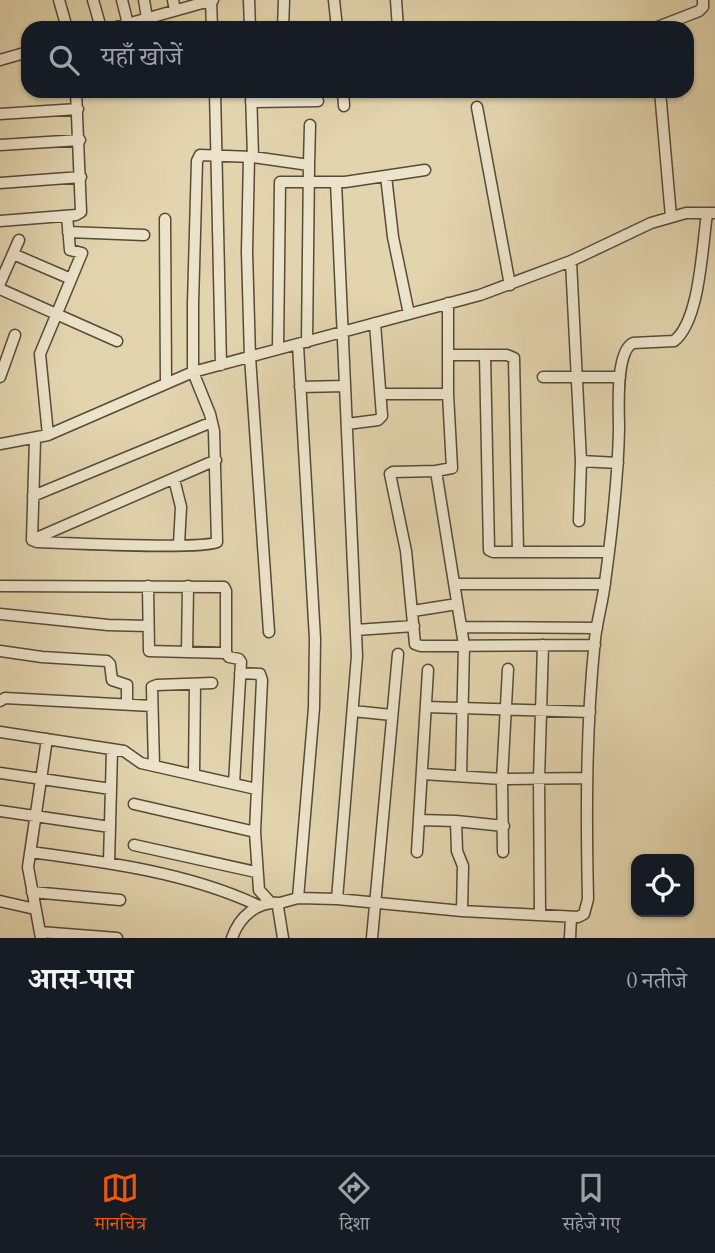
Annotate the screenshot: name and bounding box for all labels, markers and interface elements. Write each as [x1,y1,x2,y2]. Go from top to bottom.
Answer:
search box [21,21,694,98]
text: यहाँ खोजें [101,39,182,73]
icon: search [45,41,83,79]
map controls [631,854,694,917]
button: locate [631,854,694,917]
text: आस-पास [28,959,133,998]
text: 0 नतीजे [626,965,687,995]
tab: मानचित्र [95,1169,146,1242]
tab: दिशा [335,1169,373,1242]
tab: सहेजे गए [563,1169,620,1242]

